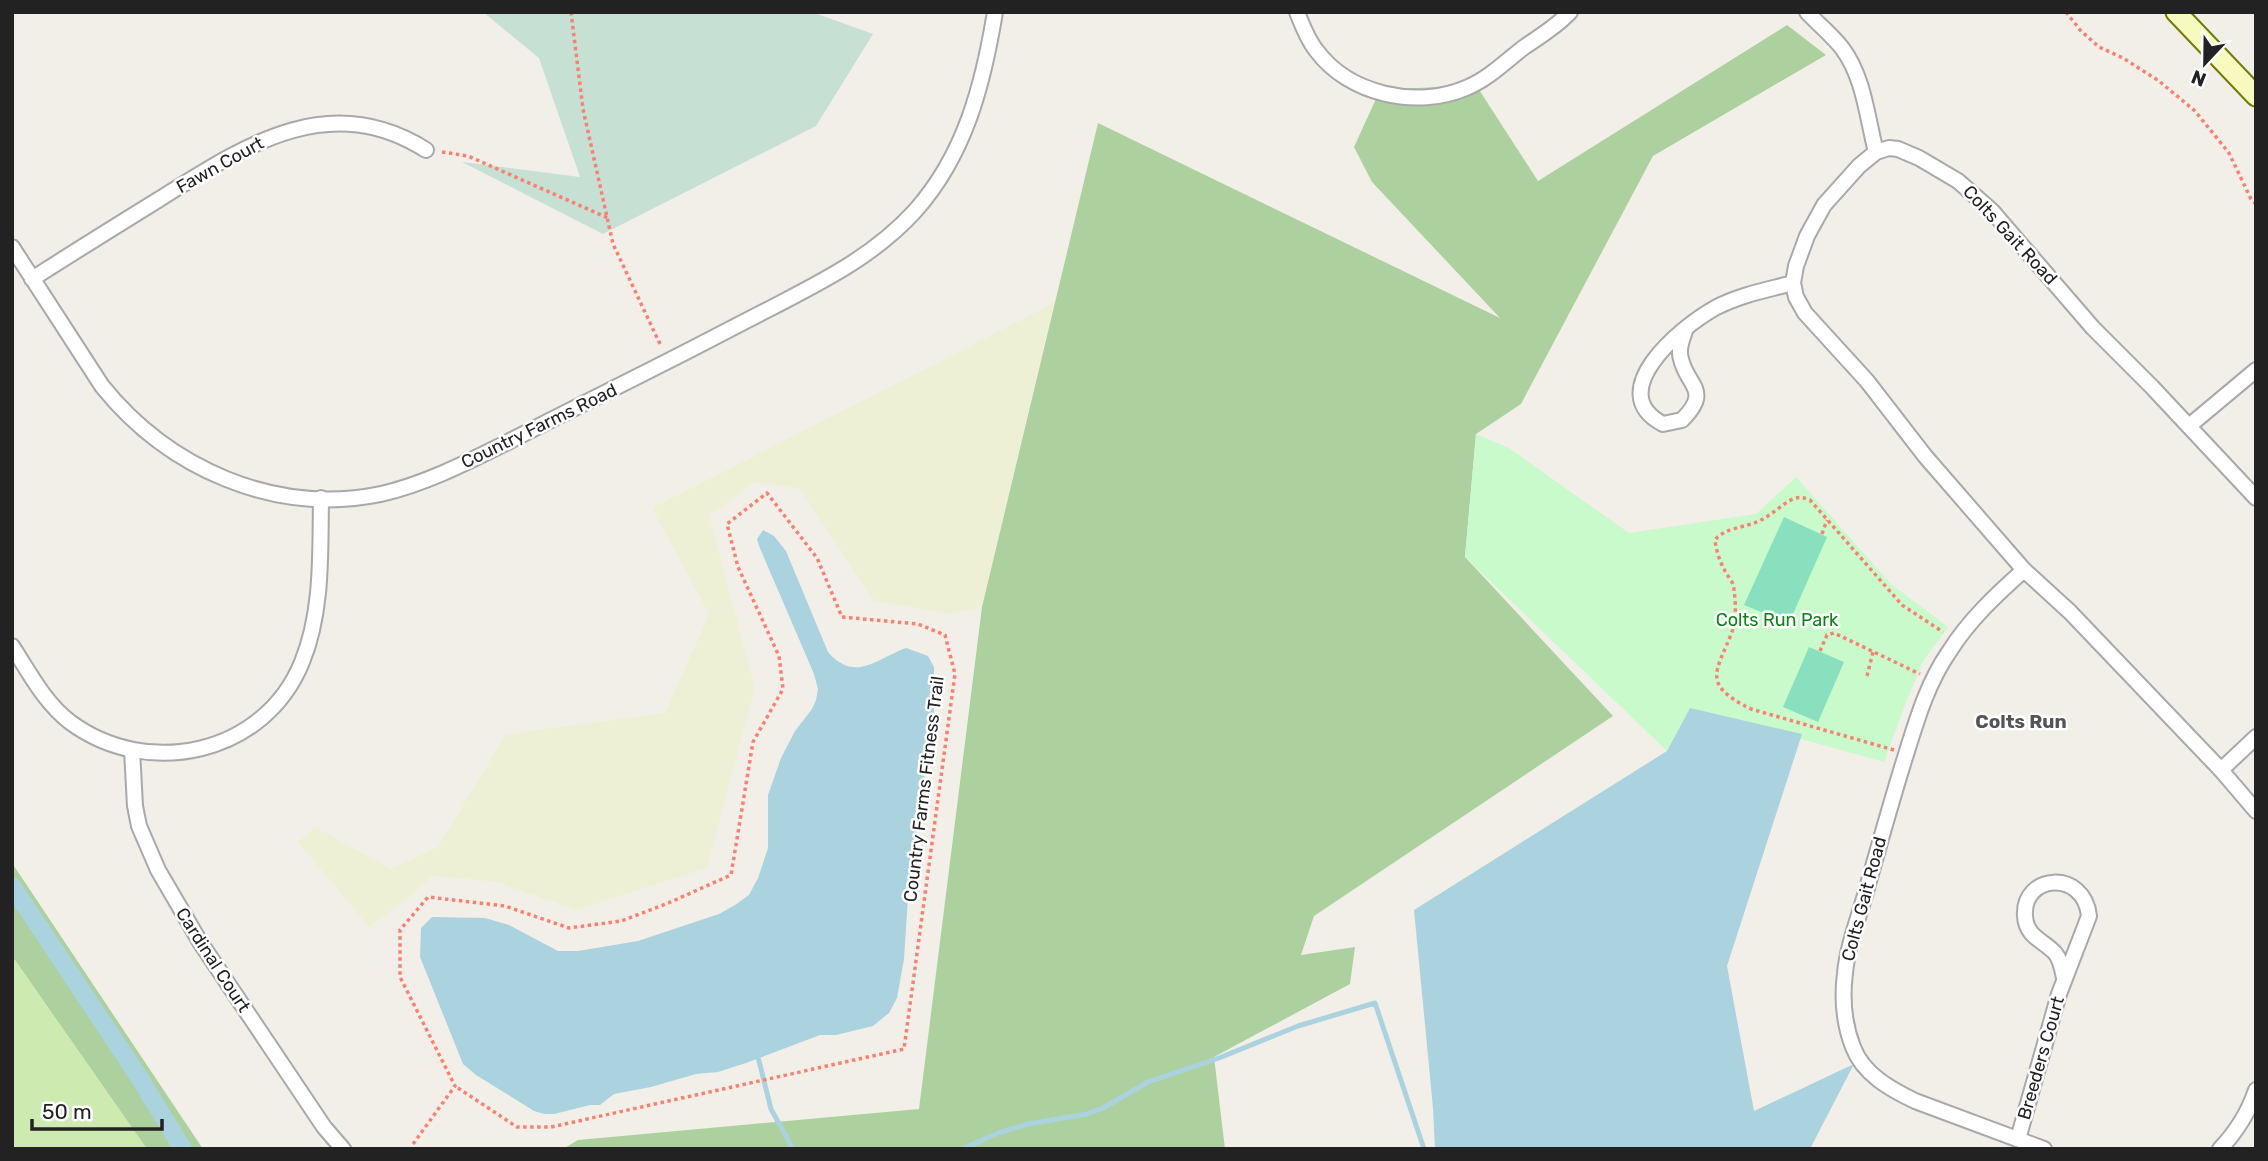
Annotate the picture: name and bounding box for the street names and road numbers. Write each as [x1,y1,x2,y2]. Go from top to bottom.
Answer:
street label: Fawn Court [172,132,268,198]
street label: Colts Gait Road [1958,181,2062,289]
street label: Country Farms Road [457,379,621,473]
street label: Country Farms Fitness Trail [899,675,949,903]
street label: Colts Gait Road [1837,834,1891,964]
street label: Cardinal Court [171,904,255,1016]
street label: Breeders Court [2013,994,2069,1122]

